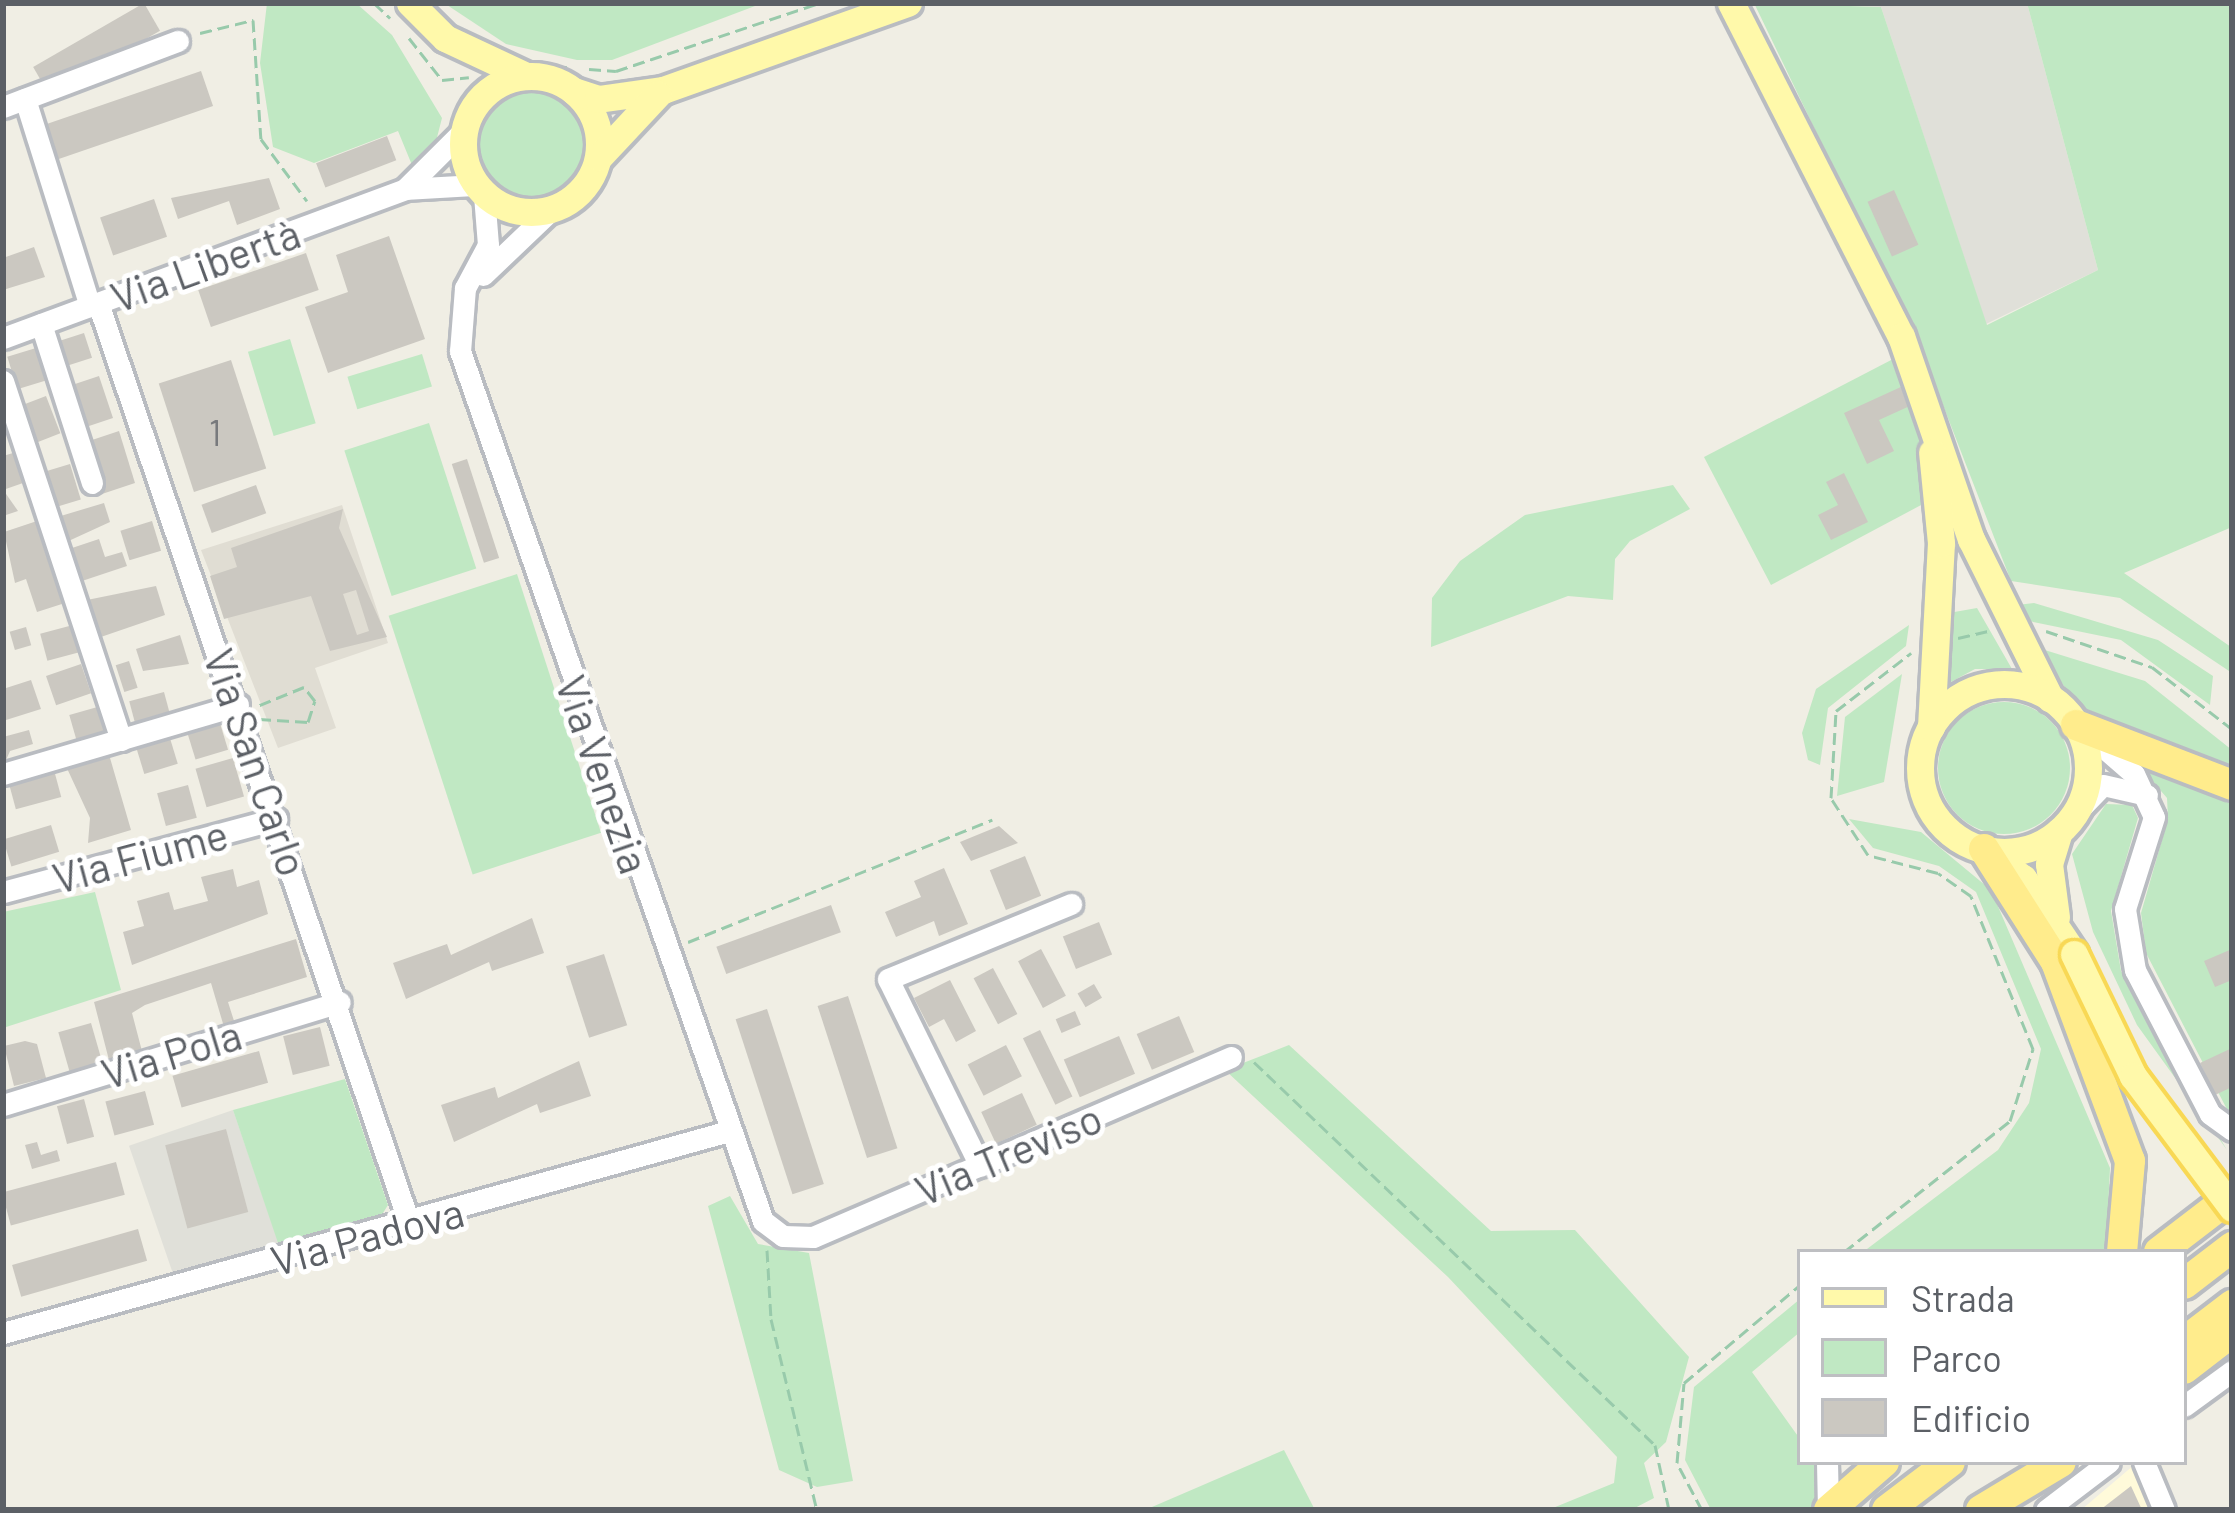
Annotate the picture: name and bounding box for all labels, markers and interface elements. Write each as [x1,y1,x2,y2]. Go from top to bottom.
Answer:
street label: Via Libertà [104,207,306,321]
house number: 1 [209,410,221,454]
street label: Via San Carlo [195,642,319,882]
street label: Via Venezia [547,668,661,880]
street label: Via Fiume [47,807,233,903]
street label: Via Pola [95,1008,247,1098]
street label: Via Treviso [907,1091,1109,1215]
street label: Via Padova [265,1185,469,1285]
legend [1797,1249,2187,1465]
text: Strada [1911,1276,2015,1319]
text: Parco [1911,1336,2002,1379]
text: Edificio [1911,1396,2031,1439]

